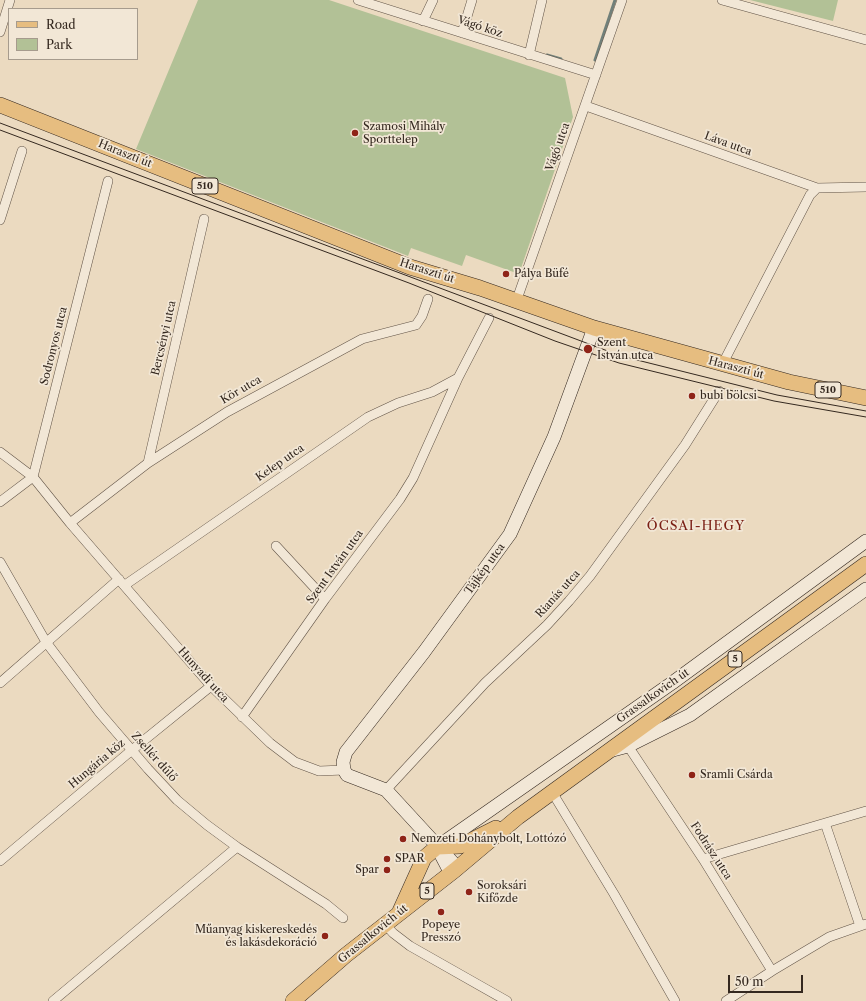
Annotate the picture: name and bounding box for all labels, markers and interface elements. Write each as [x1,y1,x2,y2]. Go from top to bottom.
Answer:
legend [8,8,138,60]
street label: Vágó köz [456,14,504,40]
text: Road [46,17,76,32]
text: Park [46,37,72,52]
place label: Szamosi Mihály Sporttelep [363,120,445,146]
street label: Vágó utca [543,121,573,173]
marker: Szamosi Mihály Sporttelep [350,128,360,138]
street label: Láva utca [703,129,753,159]
street label: Haraszti út [96,137,154,171]
road number: 510 [192,178,218,194]
street label: Haraszti út [398,256,456,286]
place label: Pálya Büfé [514,267,569,281]
marker: Pálya Büfé [501,269,511,279]
street label: Bercsényi utca [149,299,179,377]
street label: Sodronyos utca [38,305,70,387]
place label: Szent István utca [597,336,653,362]
marker: Szent István utca [582,343,594,355]
street label: Haraszti út [707,354,765,382]
street label: Kör utca [218,373,264,407]
road number: 510 [815,382,841,398]
place label: bubi bölcsi [700,389,757,403]
marker: bubi bölcsi [687,391,697,401]
street label: Kelep utca [253,442,307,484]
district label: ÓCSAI-HEGY [647,518,745,534]
street label: Szent István utca [304,527,366,607]
street label: Tájkép utca [462,541,508,597]
street label: Rianás utca [533,567,583,621]
street label: Hunyadi utca [175,645,231,705]
road number: 5 [728,651,742,667]
street label: Grassalkovich út [614,666,692,726]
street label: Zsellér dűlő [128,730,180,784]
street label: Hungária köz [66,737,128,791]
place label: Sramli Csárda [700,768,773,782]
marker: Sramli Csárda [687,770,697,780]
street label: Fodrász utca [687,820,735,882]
place label: Nemzeti Dohánybolt, Lottózó [411,832,567,846]
marker: Nemzeti Dohánybolt, Lottózó [398,834,408,844]
place label: SPAR [395,852,424,866]
marker: SPAR [382,854,392,864]
place label: Spar [355,863,379,877]
marker: Spar [382,865,392,875]
place label: Soroksári Kifőzde [477,879,526,905]
road number: 5 [420,883,434,899]
marker: Soroksári Kifőzde [464,887,474,897]
street label: Grassalkovich út [336,902,410,966]
marker: Popeye Presszó [436,907,446,917]
place label: Popeye Presszó [421,918,461,944]
place label: Műanyag kiskereskedés és lakásdekoráció [195,923,317,949]
marker: Műanyag kiskereskedés és lakásdekoráció [320,931,330,941]
scale bar [730,967,805,993]
text: 50 m [735,974,764,989]

